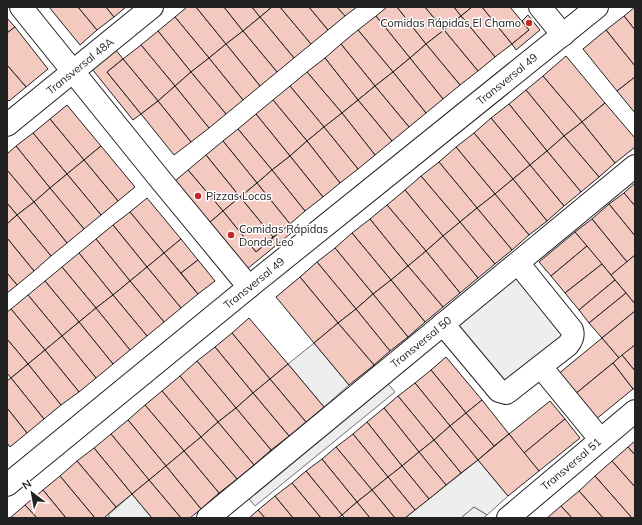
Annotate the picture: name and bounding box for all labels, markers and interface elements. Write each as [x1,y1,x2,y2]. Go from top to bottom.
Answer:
place label: Comidas Rápidas El Chamo [380,16,521,30]
marker: Comidas Rápidas El Chamo [524,18,534,28]
street label: Transversal 48A [43,35,117,97]
street label: Transversal 49 [474,50,540,108]
place label: Pizzas Locas [206,189,272,203]
marker: Pizzas Locas [193,191,203,201]
place label: Comidas Rápidas Donde Leo [239,222,328,249]
marker: Comidas Rápidas Donde Leo [226,230,236,240]
street label: Transversal 49 [221,254,287,312]
street label: Transversal 50 [388,313,455,371]
street label: Transversal 51 [538,435,604,493]
north arrow [12,473,52,513]
text: N [19,476,34,493]

